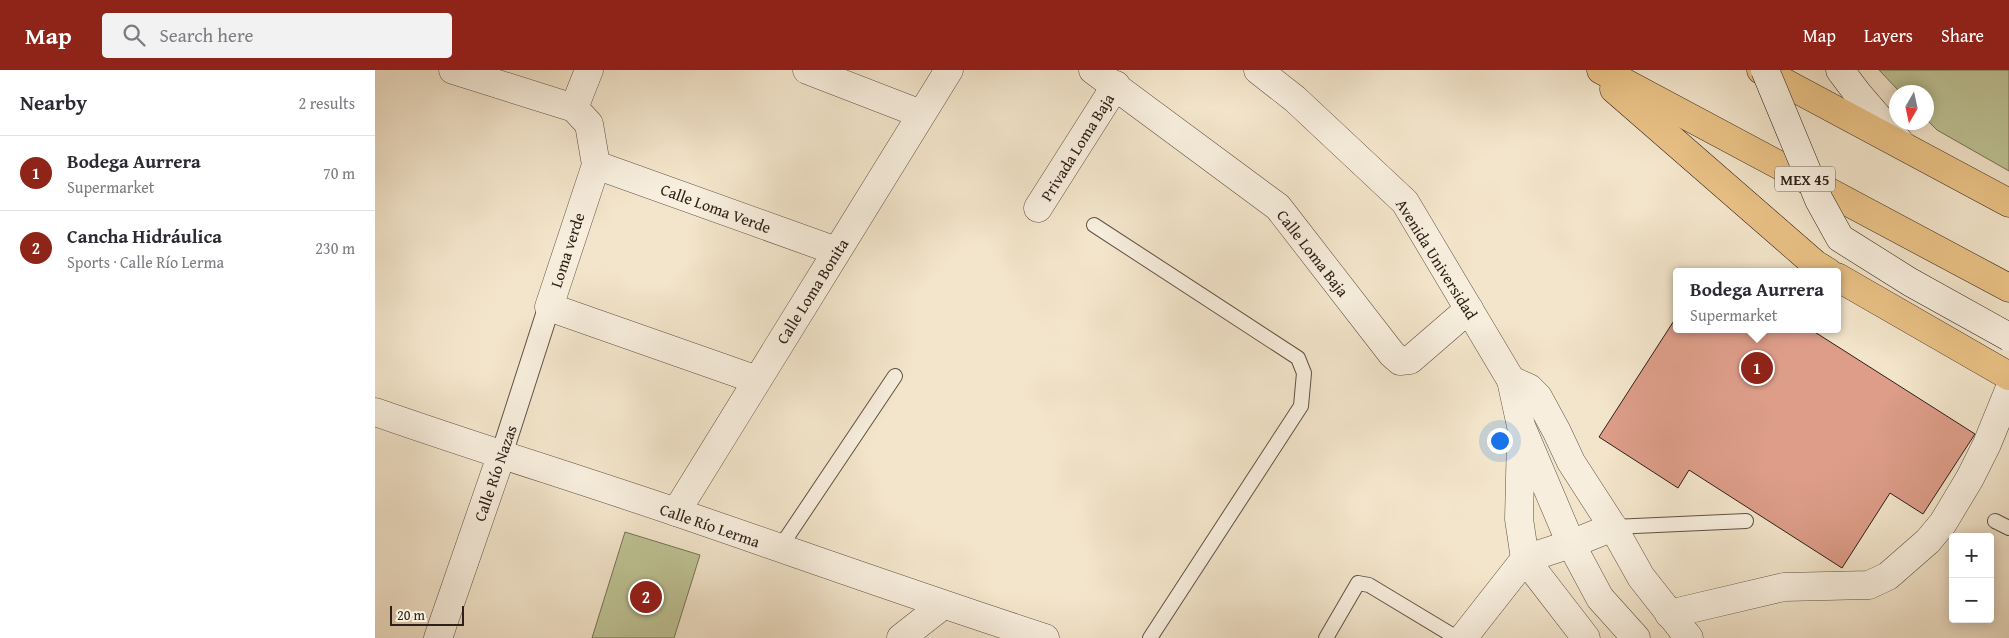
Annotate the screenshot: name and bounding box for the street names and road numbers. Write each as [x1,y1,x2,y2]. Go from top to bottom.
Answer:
street label: Privada Loma Baja [1034,88,1120,206]
road number: MEX 45 [1775,166,1835,192]
street label: Calle Loma Verde [657,177,775,239]
street label: Avenida Universidad [1390,194,1484,324]
street label: Calle Loma Baja [1271,204,1355,302]
street label: Loma verde [544,209,590,291]
street label: Calle Loma Bonita [770,233,854,348]
street label: Calle Río Nazas [467,422,523,524]
street label: Calle Río Lerma [657,497,764,553]

